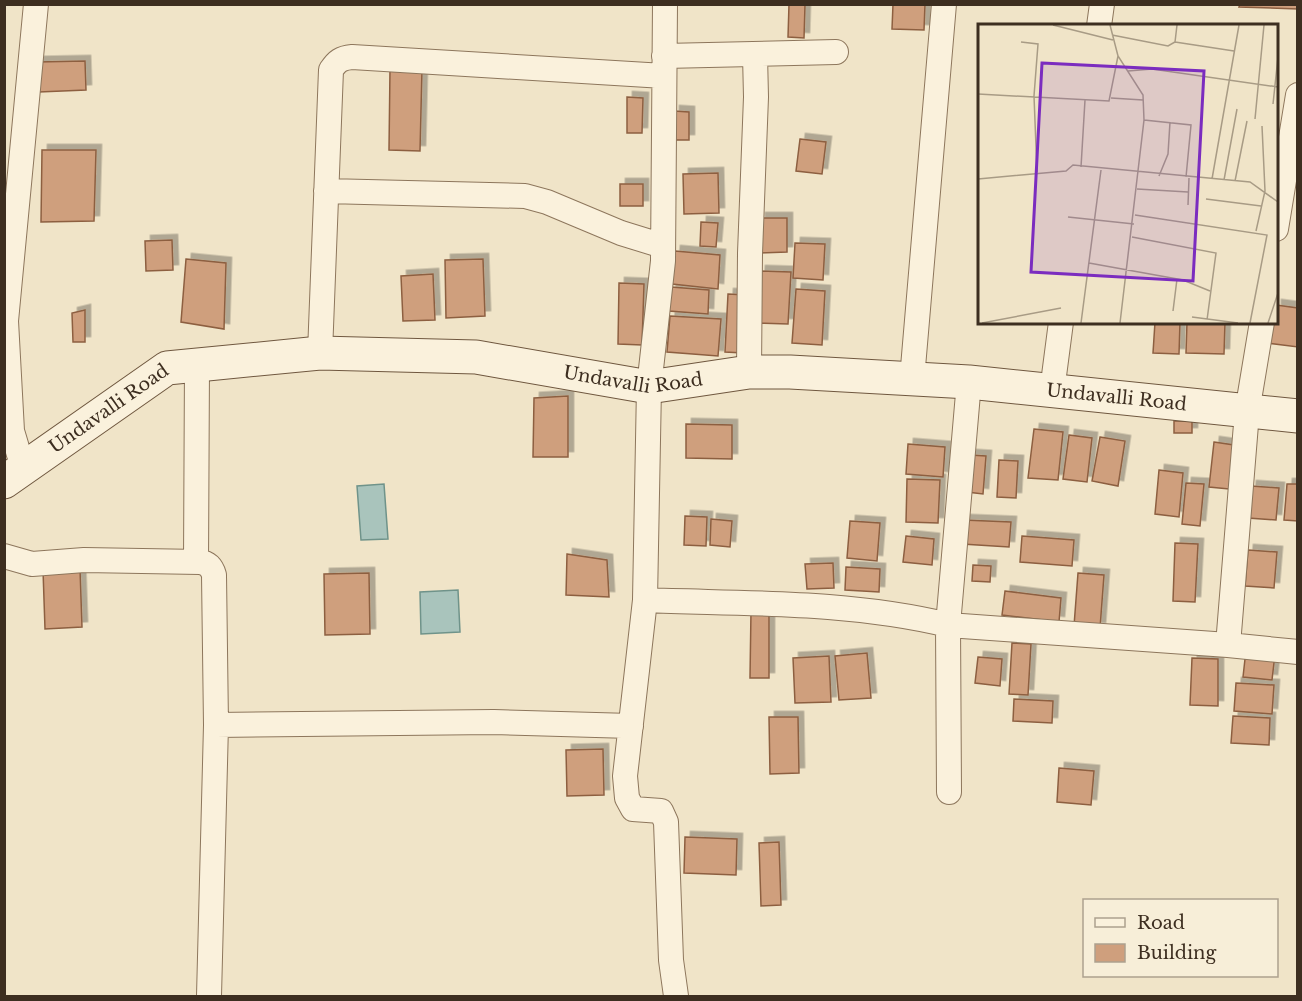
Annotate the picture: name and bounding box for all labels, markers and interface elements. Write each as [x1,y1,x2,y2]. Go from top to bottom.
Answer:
inset map [978,24,1278,324]
street label: Undavalli Road [45,359,173,458]
street label: Undavalli Road [562,361,704,398]
street label: Undavalli Road [1045,379,1188,415]
legend [1083,899,1278,977]
text: Road [1137,912,1185,934]
text: Building [1137,942,1216,964]

